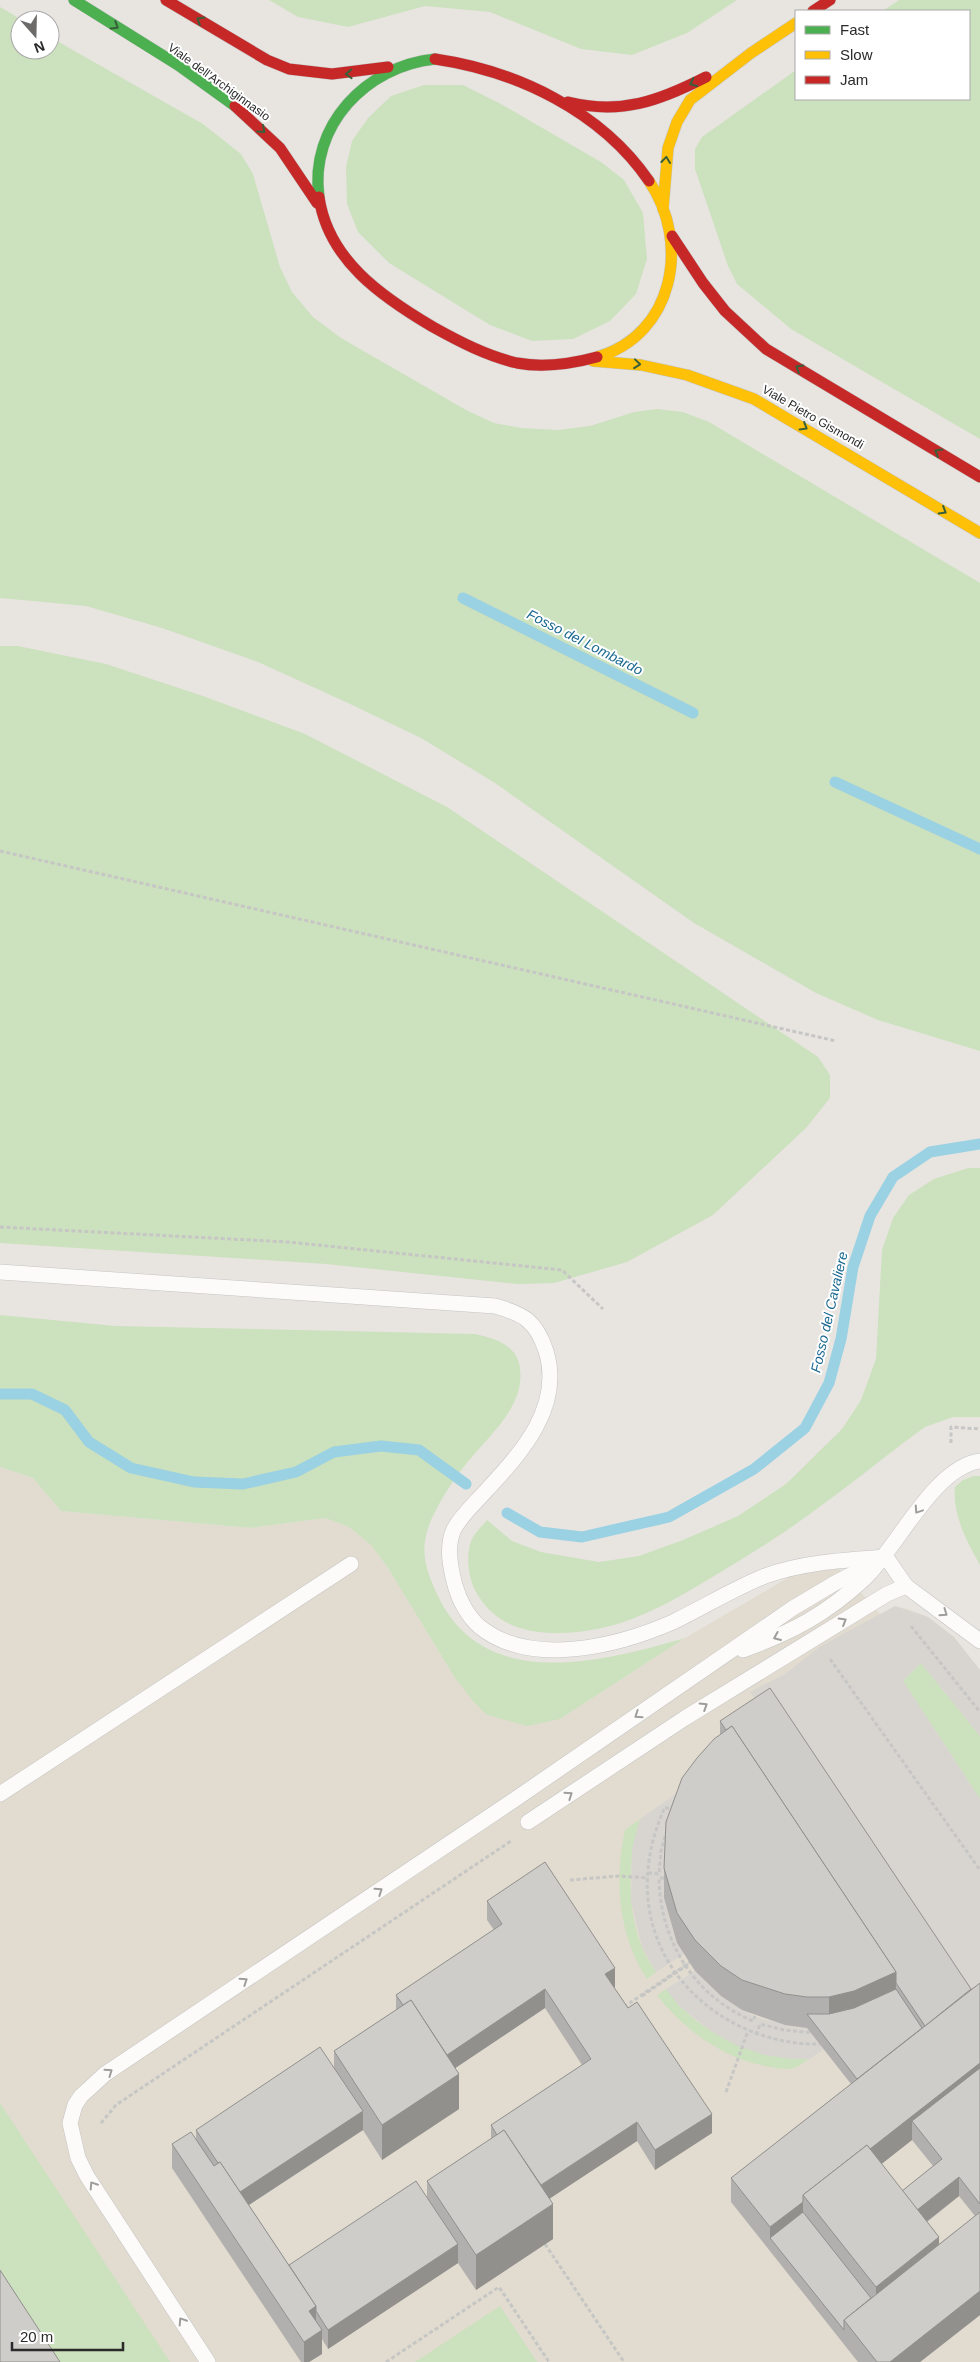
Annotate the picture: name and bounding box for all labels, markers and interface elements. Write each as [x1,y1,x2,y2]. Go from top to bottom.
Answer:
north arrow [10,10,60,60]
legend [795,10,970,100]
one-way arrow [196,17,205,27]
one-way arrow [110,20,119,29]
text: Fast [840,21,870,38]
text: N [32,38,47,56]
street label: Viale dell'Archiginnasio [165,40,273,124]
text: Slow [840,46,873,63]
one-way arrow [345,69,353,80]
text: Jam [840,71,868,88]
one-way arrow [689,77,698,87]
one-way arrow [256,124,265,133]
one-way arrow [660,156,671,164]
one-way arrow [633,359,641,370]
one-way arrow [795,365,804,375]
street label: Viale Pietro Gismondi [760,382,866,452]
one-way arrow [799,420,808,430]
one-way arrow [935,448,944,458]
one-way arrow [938,504,947,514]
water label: Fosso del Lombardo [525,606,646,678]
water label: Fosso del Cavaliere [807,1250,851,1374]
one-way arrow [914,1505,924,1514]
one-way arrow [938,1607,947,1616]
one-way arrow [837,1617,846,1627]
one-way arrow [773,1630,782,1641]
one-way arrow [699,1702,708,1712]
one-way arrow [634,1709,644,1718]
one-way arrow [563,1792,572,1801]
one-way arrow [374,1887,383,1897]
one-way arrow [238,1978,248,1987]
one-way arrow [103,2069,113,2078]
one-way arrow [90,2182,99,2191]
one-way arrow [179,2318,188,2327]
scale bar [12,2320,124,2352]
text: 20 m [20,2328,53,2345]

